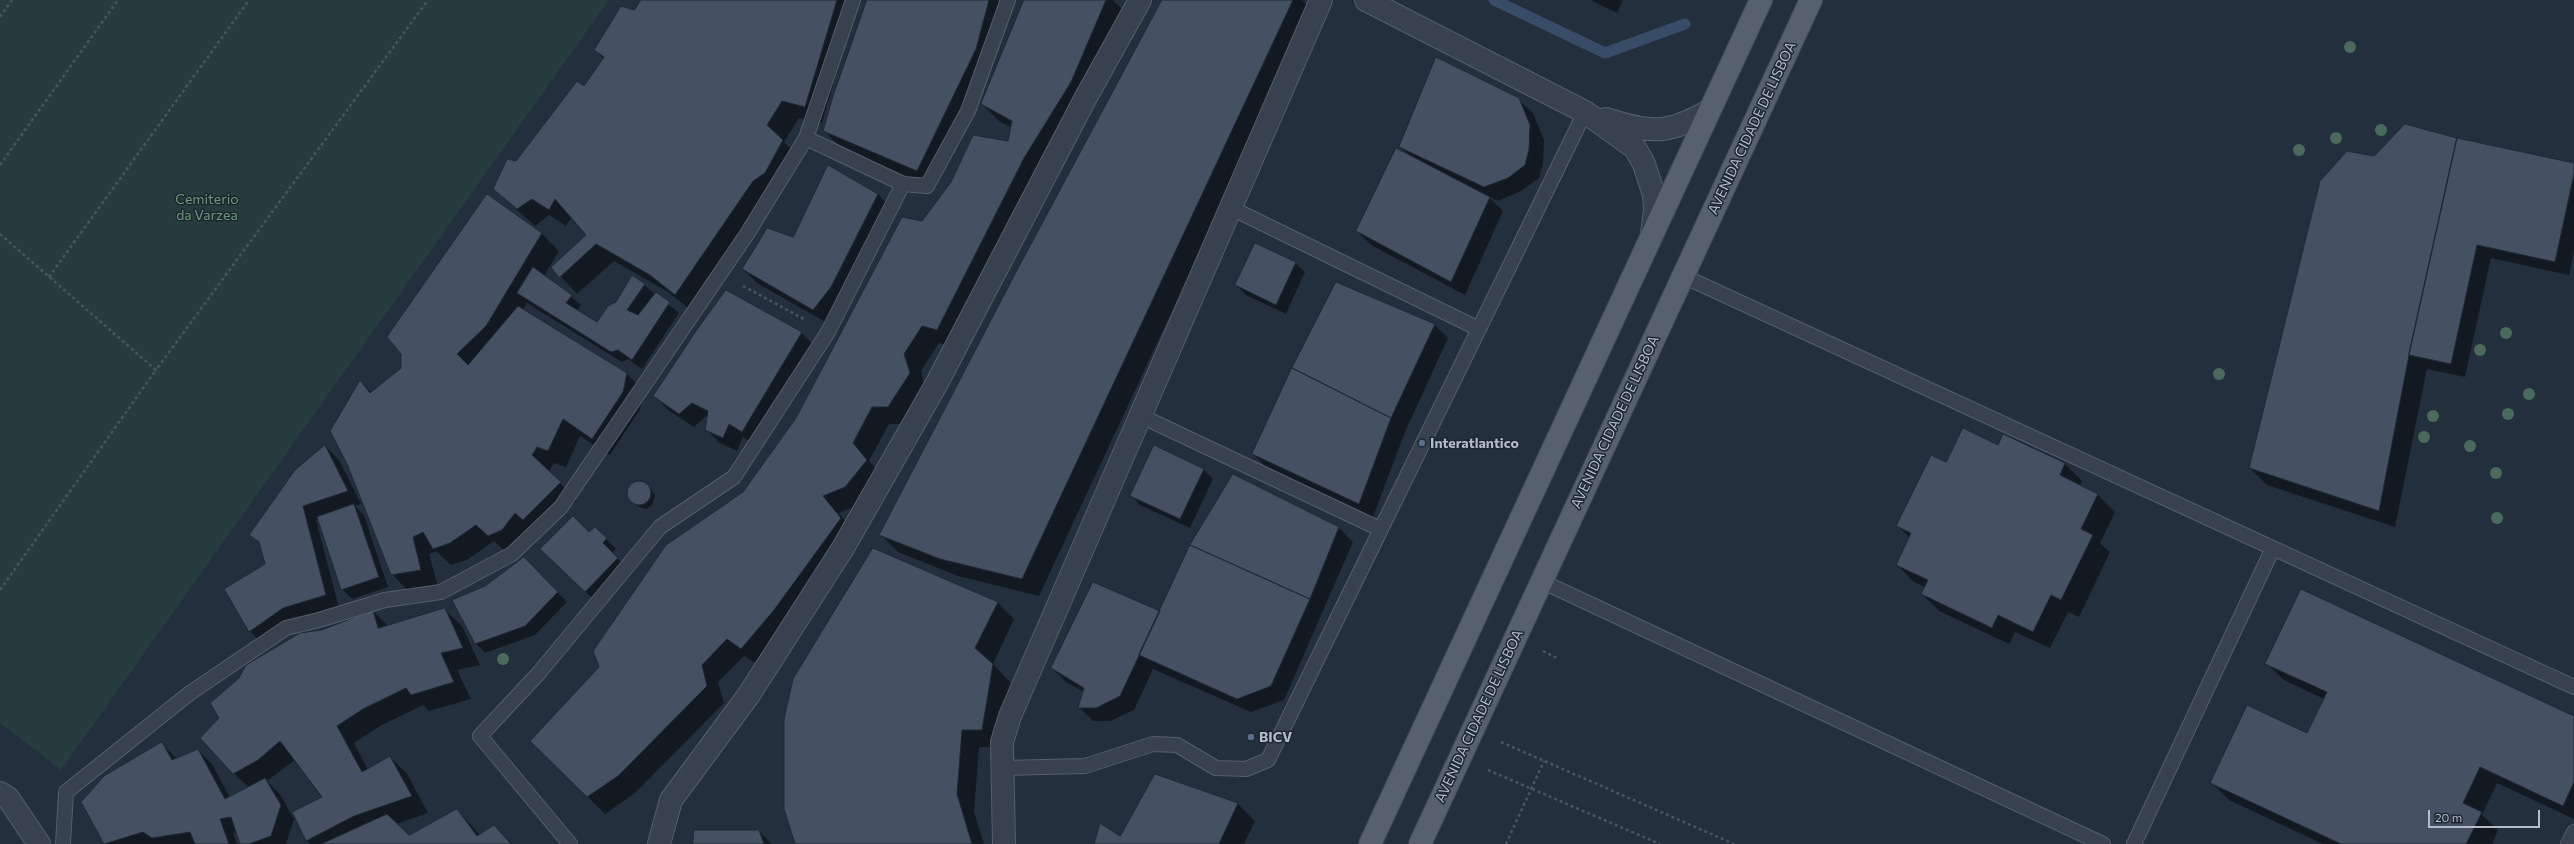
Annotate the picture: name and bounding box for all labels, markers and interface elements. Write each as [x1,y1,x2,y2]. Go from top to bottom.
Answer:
street label: AVENIDA CIDADE DE LISBOA [1704,39,1800,217]
park label: Cemiterio da Varzea [175,191,239,224]
street label: AVENIDA CIDADE DE LISBOA [1567,333,1663,511]
place label: Interatlantico [1430,435,1519,451]
marker: Interatlantico [1417,438,1427,448]
street label: AVENIDA CIDADE DE LISBOA [1431,627,1527,805]
place label: BICV [1259,729,1292,745]
marker: BICV [1246,732,1256,742]
scale bar [2430,802,2542,828]
text: 20 m [2435,810,2462,824]

